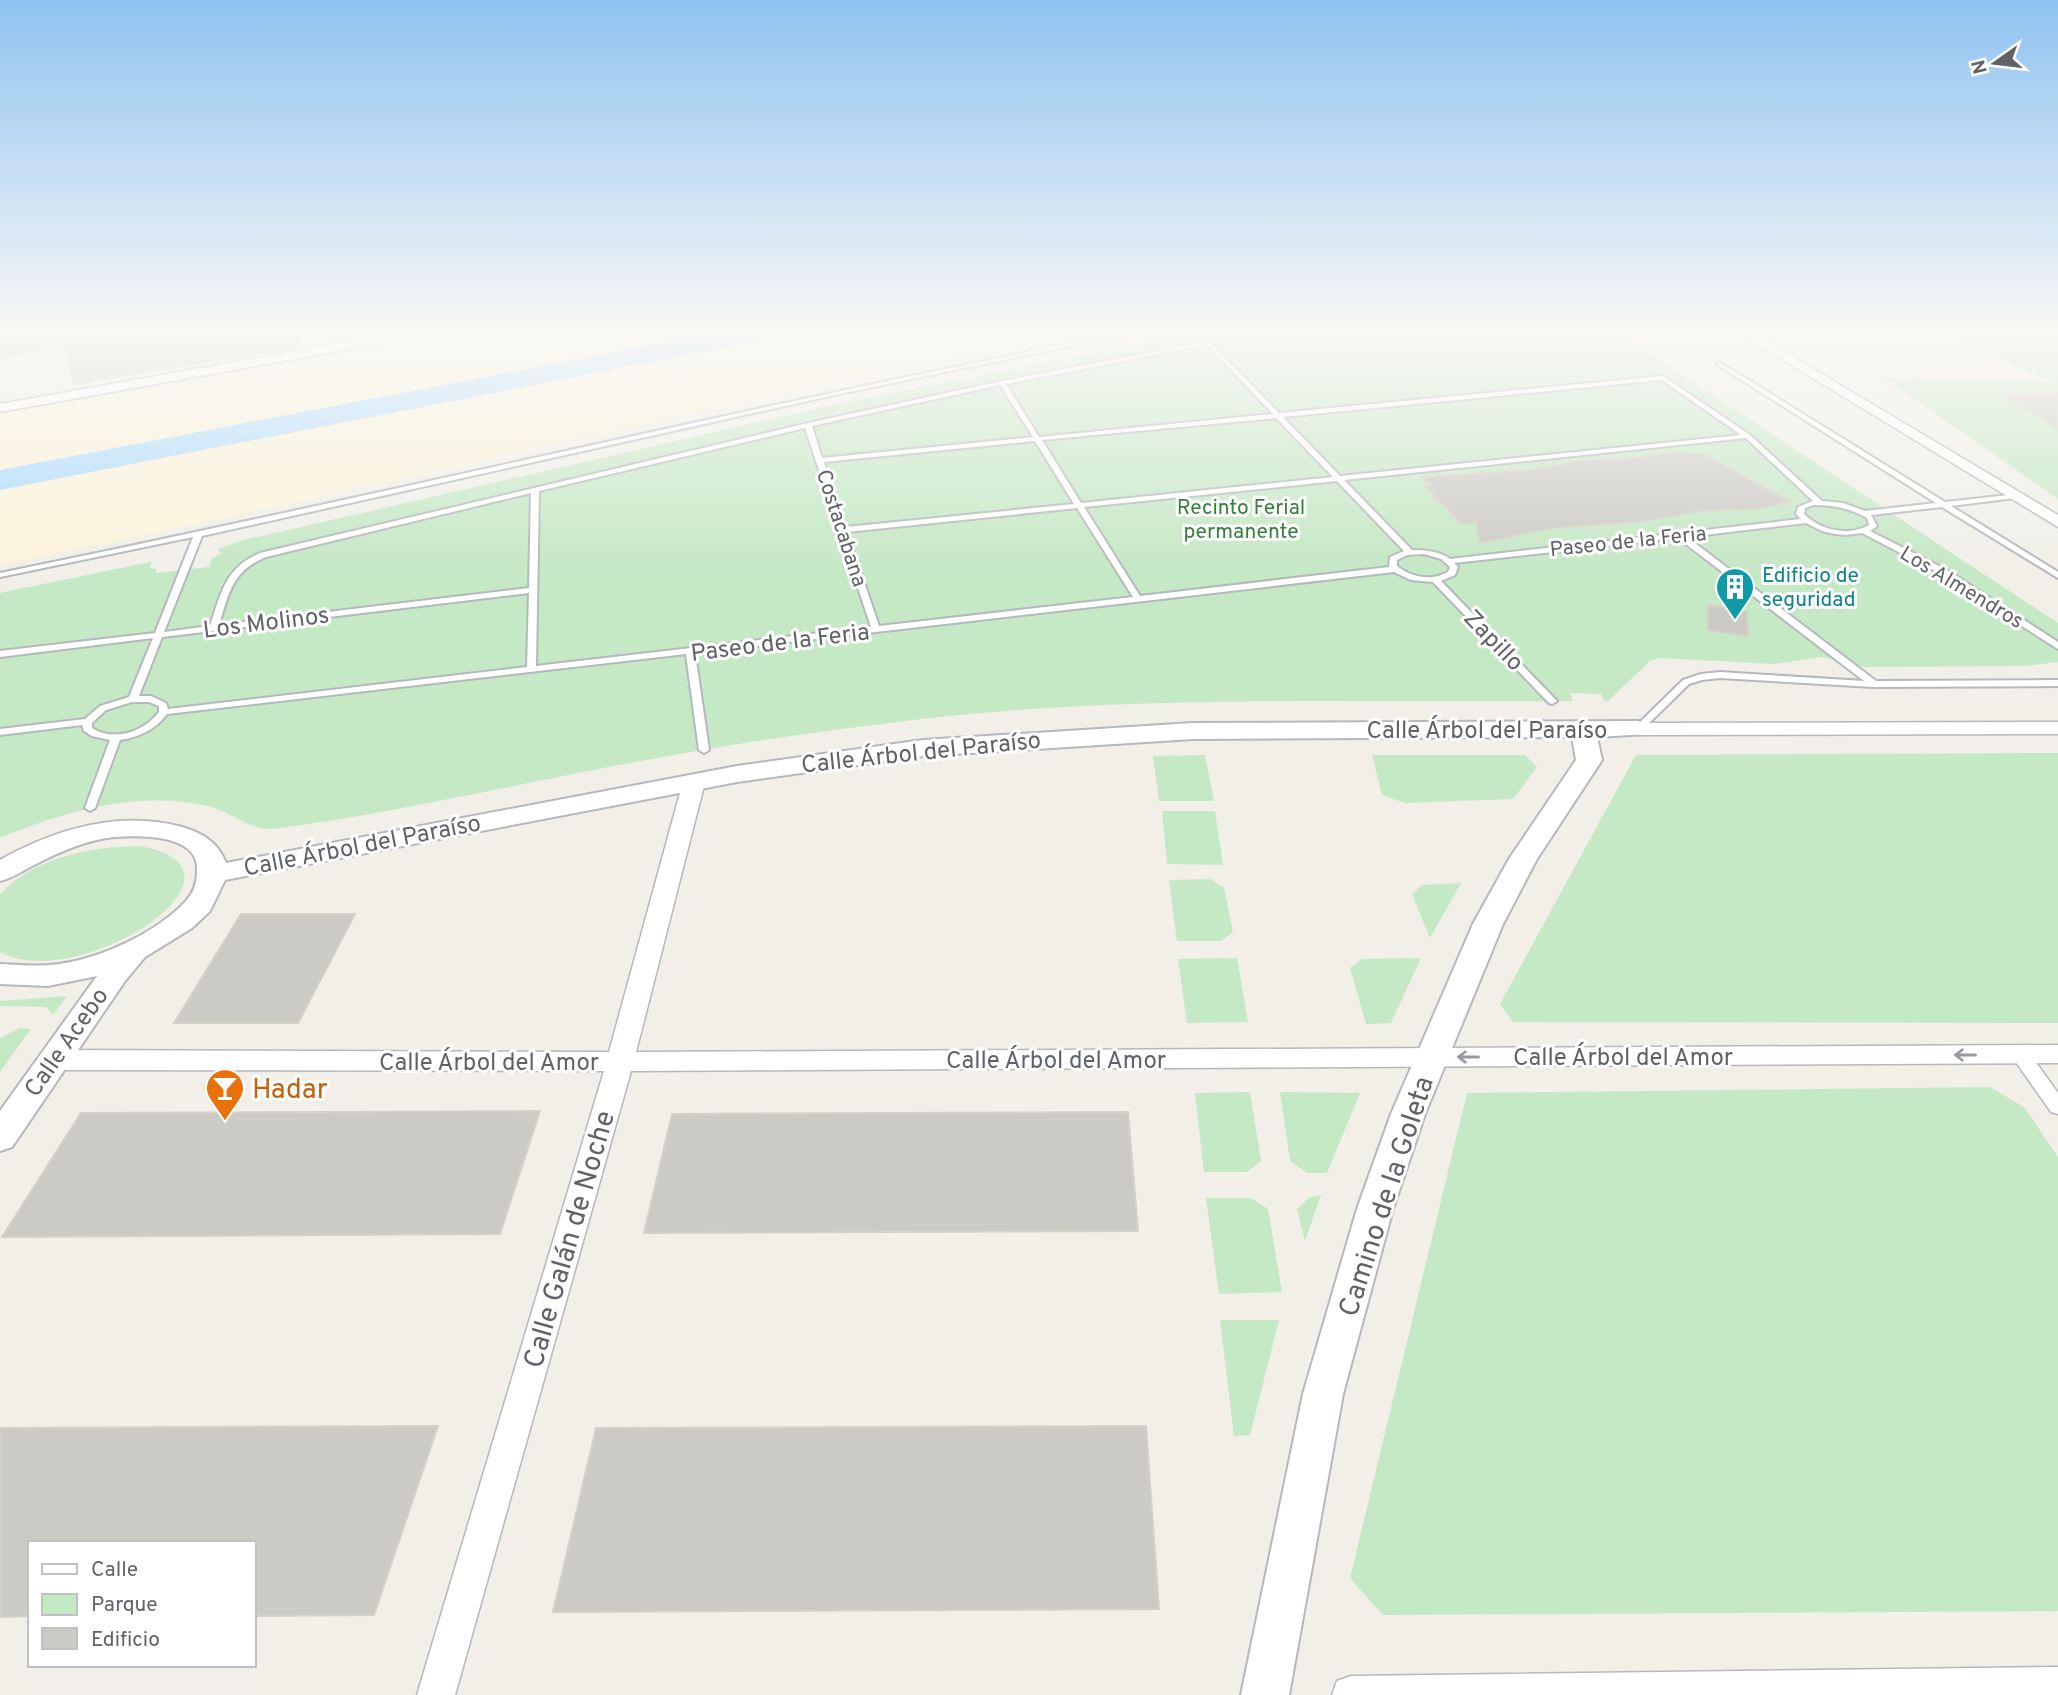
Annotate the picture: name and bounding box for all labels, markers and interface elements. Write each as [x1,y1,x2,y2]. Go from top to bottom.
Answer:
north arrow [1960,28,2030,98]
text: N [1967,57,1994,76]
street label: Costacabana [809,466,872,590]
park label: Recinto Ferial permanente [1177,495,1305,546]
street label: Paseo de la Feria [1548,521,1708,564]
street label: Los Almendros [1894,541,2028,636]
place label: Edificio de seguridad [1762,563,1859,614]
building icon: Edificio de seguridad [1714,566,1756,621]
street label: Los Molinos [201,601,331,647]
street label: Zapillo [1456,604,1529,678]
street label: Paseo de la Feria [689,618,871,670]
street label: Calle Árbol del Paraíso [1367,715,1607,747]
street label: Calle Árbol del Paraíso [800,724,1043,781]
street label: Calle Árbol del Paraíso [241,807,483,885]
street label: Calle Acebo [19,983,116,1104]
street label: Calle Árbol del Amor [1513,1042,1733,1074]
street label: Calle Árbol del Amor [946,1045,1166,1077]
street label: Calle Árbol del Amor [379,1047,599,1079]
one-way arrow [1954,1048,1977,1062]
one-way arrow [1457,1050,1480,1064]
bar icon: Hadar [204,1067,246,1122]
street label: Camino de la Goleta [1332,1072,1444,1322]
place label: Hadar [252,1073,328,1109]
street label: Calle Galán de Noche [517,1107,625,1373]
legend [28,1541,256,1667]
text: Calle [91,1557,138,1584]
text: Parque [91,1592,158,1619]
text: Edificio [91,1627,160,1654]

